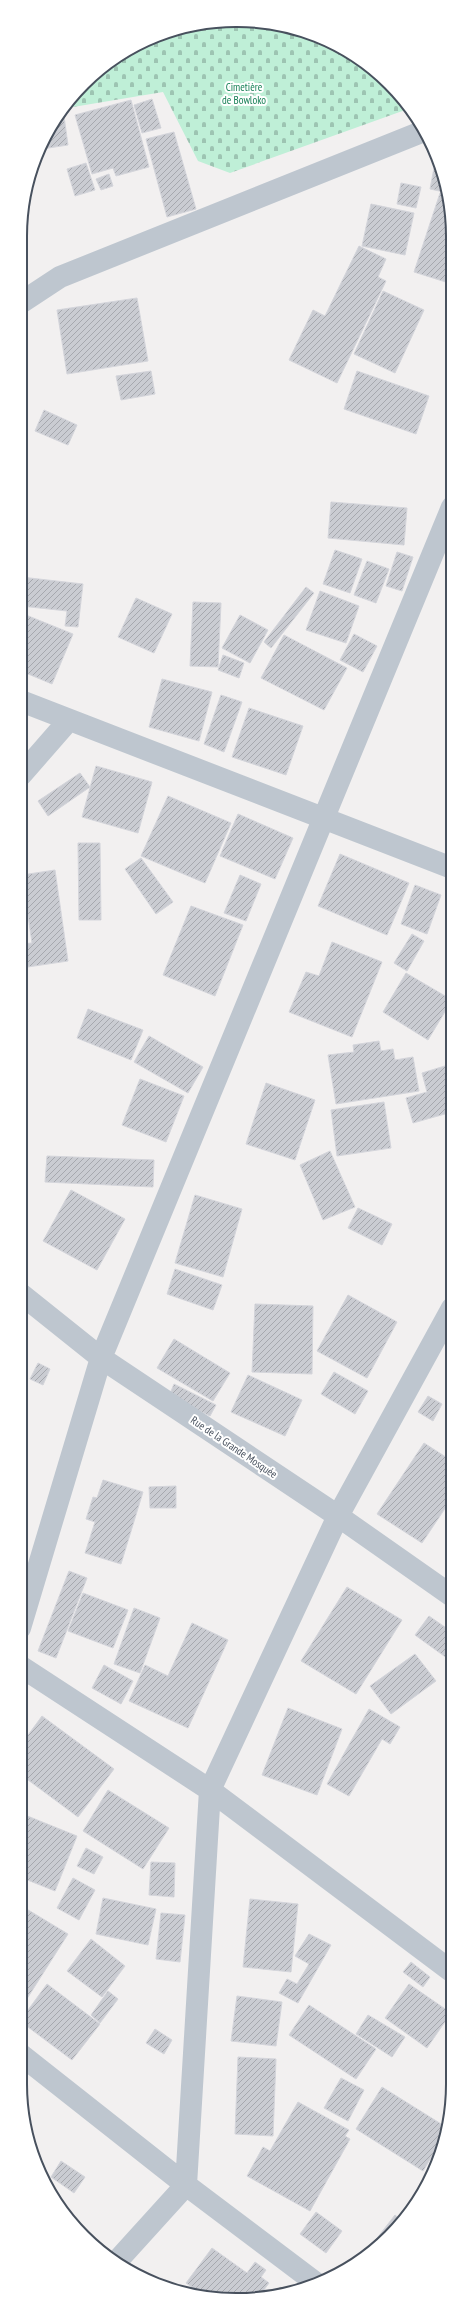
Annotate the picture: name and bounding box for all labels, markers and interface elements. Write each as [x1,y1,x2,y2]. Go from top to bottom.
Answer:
park label: Cimetière de Bowloko [222,80,266,107]
street label: Rue de la Grande Mosquée [188,1413,280,1481]

